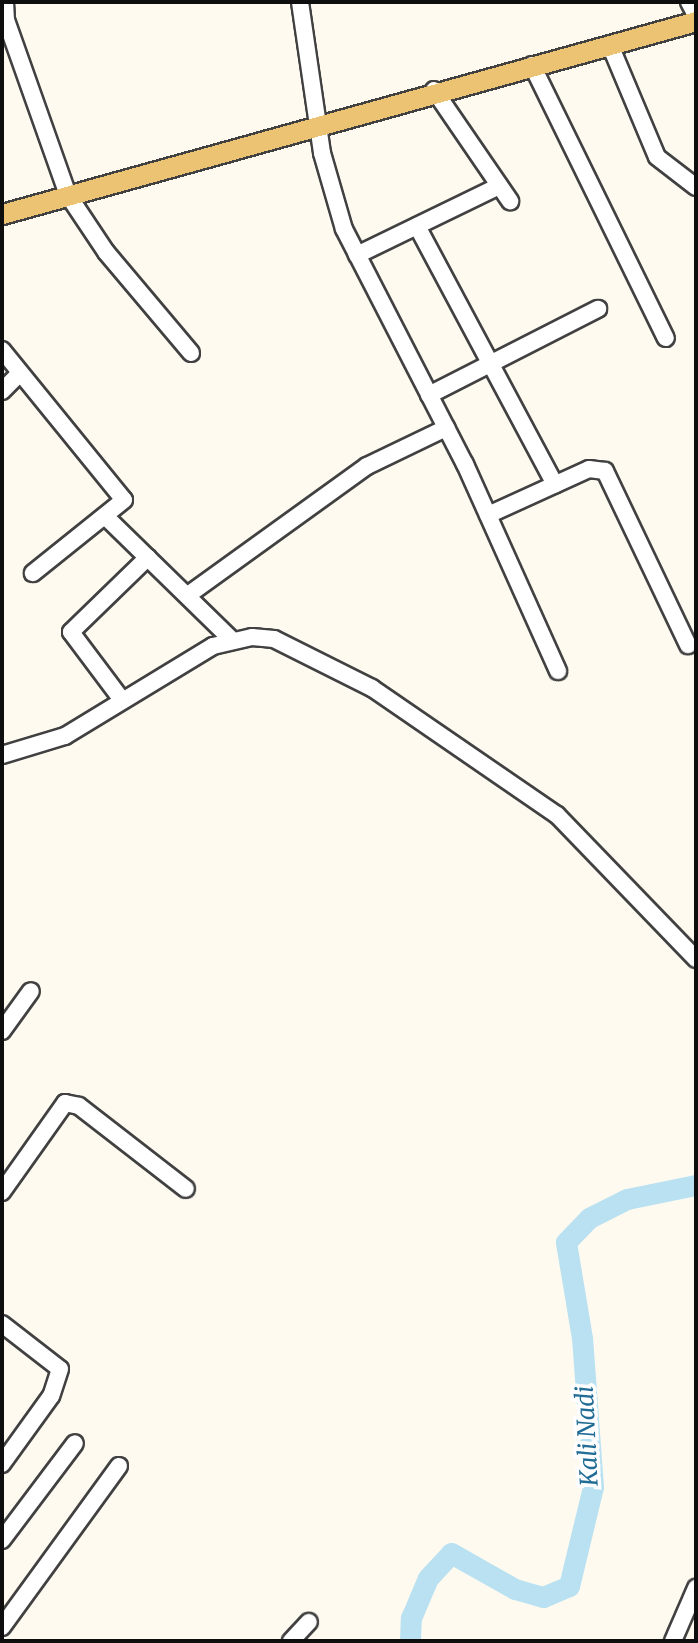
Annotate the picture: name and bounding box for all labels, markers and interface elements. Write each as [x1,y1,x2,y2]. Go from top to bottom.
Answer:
water label: Kali Nadi [570,1385,604,1487]

